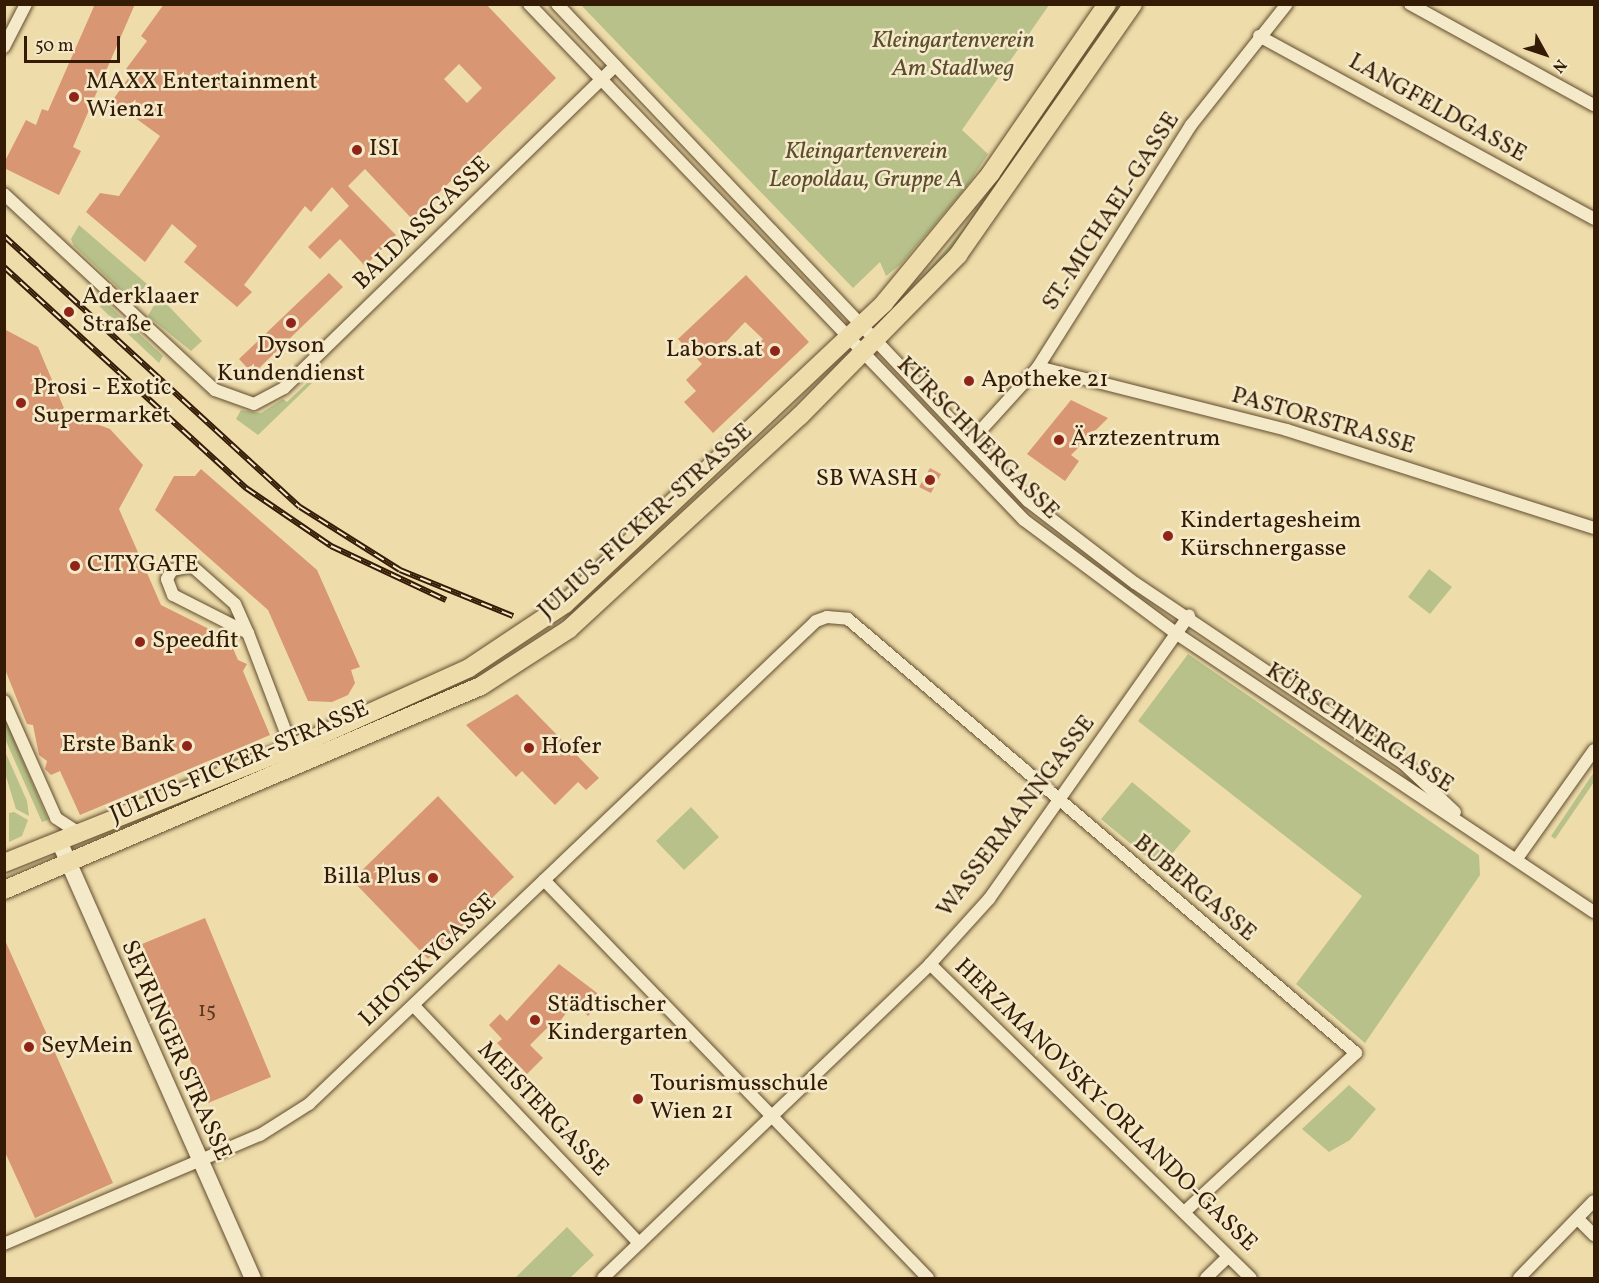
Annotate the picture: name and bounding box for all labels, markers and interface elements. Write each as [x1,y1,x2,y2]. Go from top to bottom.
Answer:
scale bar [27,24,123,62]
north arrow [1515,24,1575,84]
park label: Kleingartenverein Am Stadlweg [871,28,1035,84]
text: 50 m [35,34,74,59]
street label: LANGFELDGASSE [1343,48,1531,170]
text: N [1547,54,1571,77]
place label: MAXX Entertainment Wien21 [86,69,318,125]
marker: MAXX Entertainment Wien21 [67,90,81,104]
street label: ST.-MICHAEL-GASSE [1037,107,1187,317]
place label: ISI [369,136,399,164]
park label: Kleingartenverein Leopoldau, Gruppe A [769,139,963,195]
marker: ISI [350,143,364,157]
street label: BALDASSGASSE [348,151,498,297]
place label: Aderklaaer Straße [82,284,199,340]
marker: Aderklaaer Straße [60,303,78,321]
marker: Dyson Kundendienst [284,316,298,330]
place label: Dyson Kundendienst [217,333,365,389]
place label: Labors.at [666,337,763,365]
marker: Labors.at [768,344,782,358]
street label: KÜRSCHNERGASSE [890,352,1064,526]
place label: Apotheke 21 [981,367,1109,395]
marker: Apotheke 21 [962,374,976,388]
place label: Prosi - Exotic Supermarket [33,375,173,431]
street label: PASTORSTRASSE [1228,382,1418,462]
marker: Prosi - Exotic Supermarket [14,396,28,410]
street label: JULIUS-FICKER-STRASSE [533,418,759,626]
place label: Ärztezentrum [1071,426,1221,454]
marker: Ärztezentrum [1052,433,1066,447]
place label: SB WASH [815,466,918,494]
marker: SB WASH [923,473,937,487]
place label: Kindertagesheim Kürschnergasse [1180,508,1361,564]
marker: Kindertagesheim Kürschnergasse [1161,529,1175,543]
place label: CITYGATE [87,552,199,580]
marker: CITYGATE [68,559,82,573]
place label: Speedfit [152,628,239,656]
marker: Speedfit [133,635,147,649]
street label: KÜRSCHNERGASSE [1260,657,1458,801]
street label: JULIUS-FICKER-STRASSE [106,695,374,831]
street label: WASSERMANNGASSE [932,710,1102,924]
place label: Erste Bank [62,732,175,760]
place label: Hofer [541,734,601,762]
marker: Erste Bank [180,739,194,753]
marker: Hofer [522,741,536,755]
street label: BUBERGASSE [1127,829,1261,949]
place label: Billa Plus [323,864,421,892]
marker: Billa Plus [426,871,440,885]
street label: LHOTSKYGASSE [354,888,504,1034]
street label: SEYRINGER STRASSE [113,936,237,1166]
street label: HERZMANOVSKY-ORLANDO-GASSE [948,953,1262,1259]
place label: Städtischer Kindergarten [547,992,688,1048]
house number: 15 [198,998,216,1024]
marker: Städtischer Kindergarten [528,1013,542,1027]
place label: SeyMein [41,1033,133,1061]
street label: MEISTERGASSE [470,1037,614,1183]
marker: SeyMein [22,1040,36,1054]
place label: Tourismusschule Wien 21 [650,1071,828,1127]
marker: Tourismusschule Wien 21 [631,1092,645,1106]

